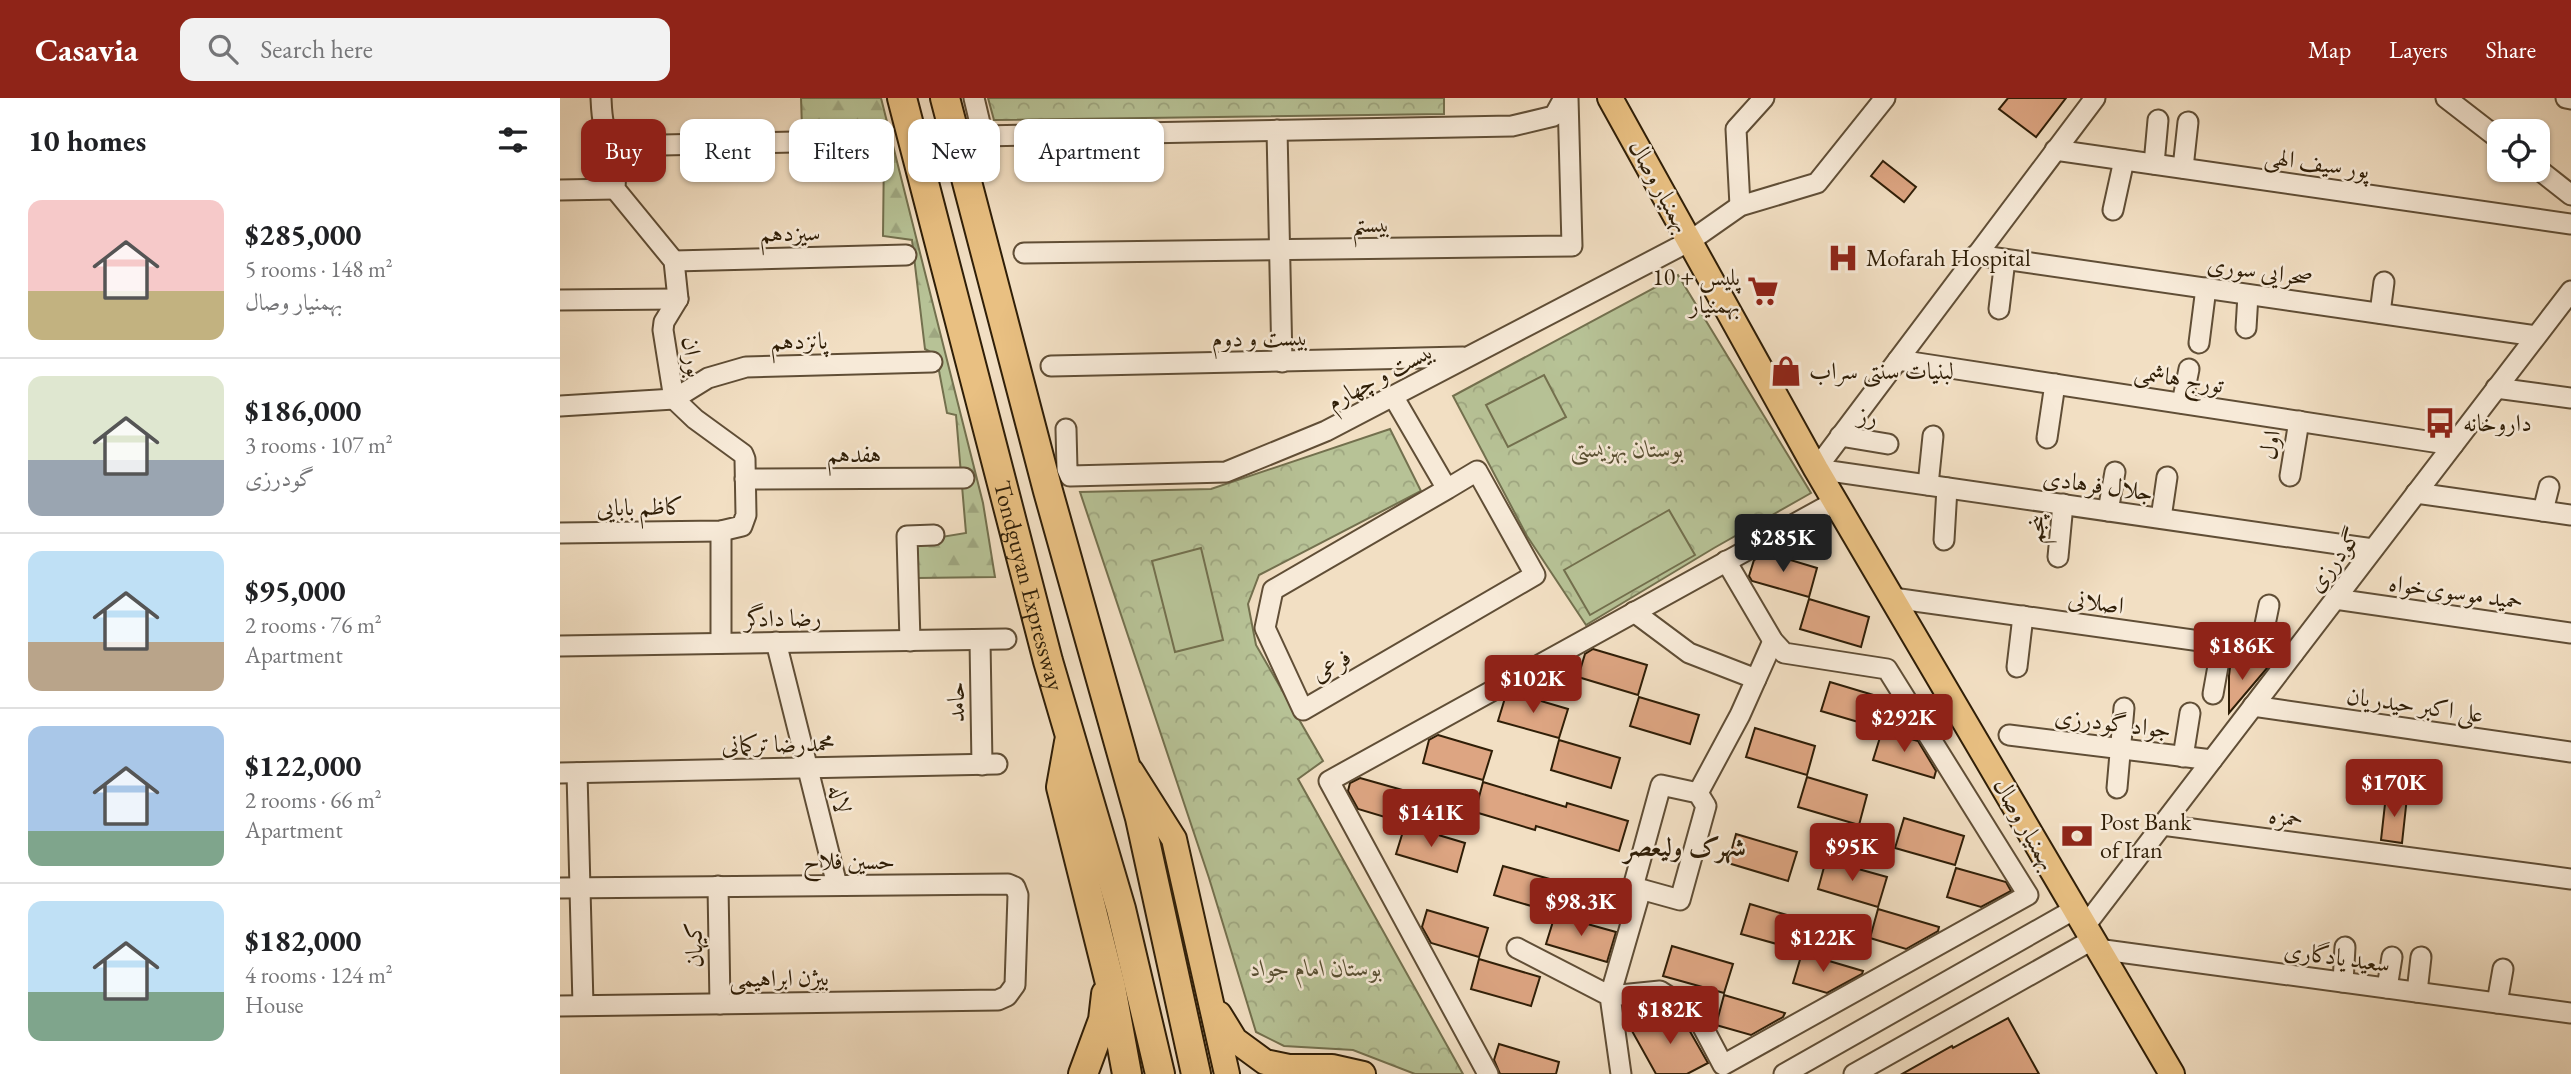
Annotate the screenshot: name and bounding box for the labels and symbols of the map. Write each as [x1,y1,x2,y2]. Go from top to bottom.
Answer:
street label: بهمنیار وصال [1622,134,1699,238]
street label: پور سیف الهی [2262,140,2373,187]
street label: بیستم [1351,208,1391,248]
street label: سیزدهم [759,216,821,256]
hospital icon: Mofarah Hospital [1826,241,1860,275]
place label: Mofarah Hospital [1866,242,2031,273]
street label: صحرایی سوری [2205,248,2315,293]
place label: پلیس + 10 بهمنیار [1652,261,1741,320]
supermarket icon: پلیس + 10 بهمنیار [1746,274,1780,308]
street label: بیست و دوم [1211,321,1309,360]
street label: پانزدهم [770,324,829,363]
street label: بوران [675,334,712,380]
street label: بیست و چهارم [1321,335,1441,422]
shop icon: لبنیات سنتی سراب [1769,354,1803,388]
place label: لبنیات سنتی سراب [1809,355,1954,388]
street label: تورج هاشمی [2131,355,2226,406]
street label: رز [1854,398,1880,432]
bus stop icon: داروخانه [2423,406,2457,440]
place label: داروخانه [2463,407,2532,438]
street label: اول [2252,428,2287,462]
park label: بوستان بهزیستی [1570,433,1684,466]
street label: هفدهم [827,438,881,476]
street label: جلال فرهادی [2041,461,2155,508]
street label: Tondguyan Expressway [987,477,1072,695]
street label: کاظم بابایی [596,490,684,530]
street label: پنجم [2019,511,2059,545]
pin: $285K [1734,514,1832,574]
street label: گودرزی [2299,521,2368,598]
street label: حمید موسوی‌خواه [2387,567,2525,616]
street label: اصلانی [2066,582,2126,621]
street label: رضا دادگر [741,601,822,634]
pin: $186K [2193,622,2291,682]
street label: فرعی [1305,641,1356,688]
pin: $102K [1484,656,1582,715]
street label: علی اکبر حیدریان [2344,680,2486,731]
street label: حامد [940,681,971,723]
pin: $292K [1855,694,1953,754]
street label: جواد گودرزی [2053,700,2173,745]
street label: محمدرضا ترکمانی [721,727,835,760]
pin: $170K [2345,760,2443,819]
street label: بهمنیار وصال [1987,772,2064,876]
street label: لاله [822,781,859,816]
pin: $141K [1382,790,1480,849]
street label: حمزه [2267,799,2305,834]
place label: Post Bank of Iran [2100,806,2192,865]
bank icon: Post Bank of Iran [2060,819,2094,853]
pin: $95K [1811,824,1893,883]
district label: شهرک ولیعصر [1621,830,1746,865]
street label: حسین فلاح [803,845,895,882]
pin: $98.3K [1524,878,1638,938]
pin: $122K [1774,914,1872,974]
street label: کیهان [678,922,709,968]
street label: سعید یادگاری [2282,934,2392,979]
park label: بوستان امام جواد [1250,952,1382,989]
street label: بیژن ابراهیمی [729,961,829,996]
pin: $182K [1621,986,1719,1046]

